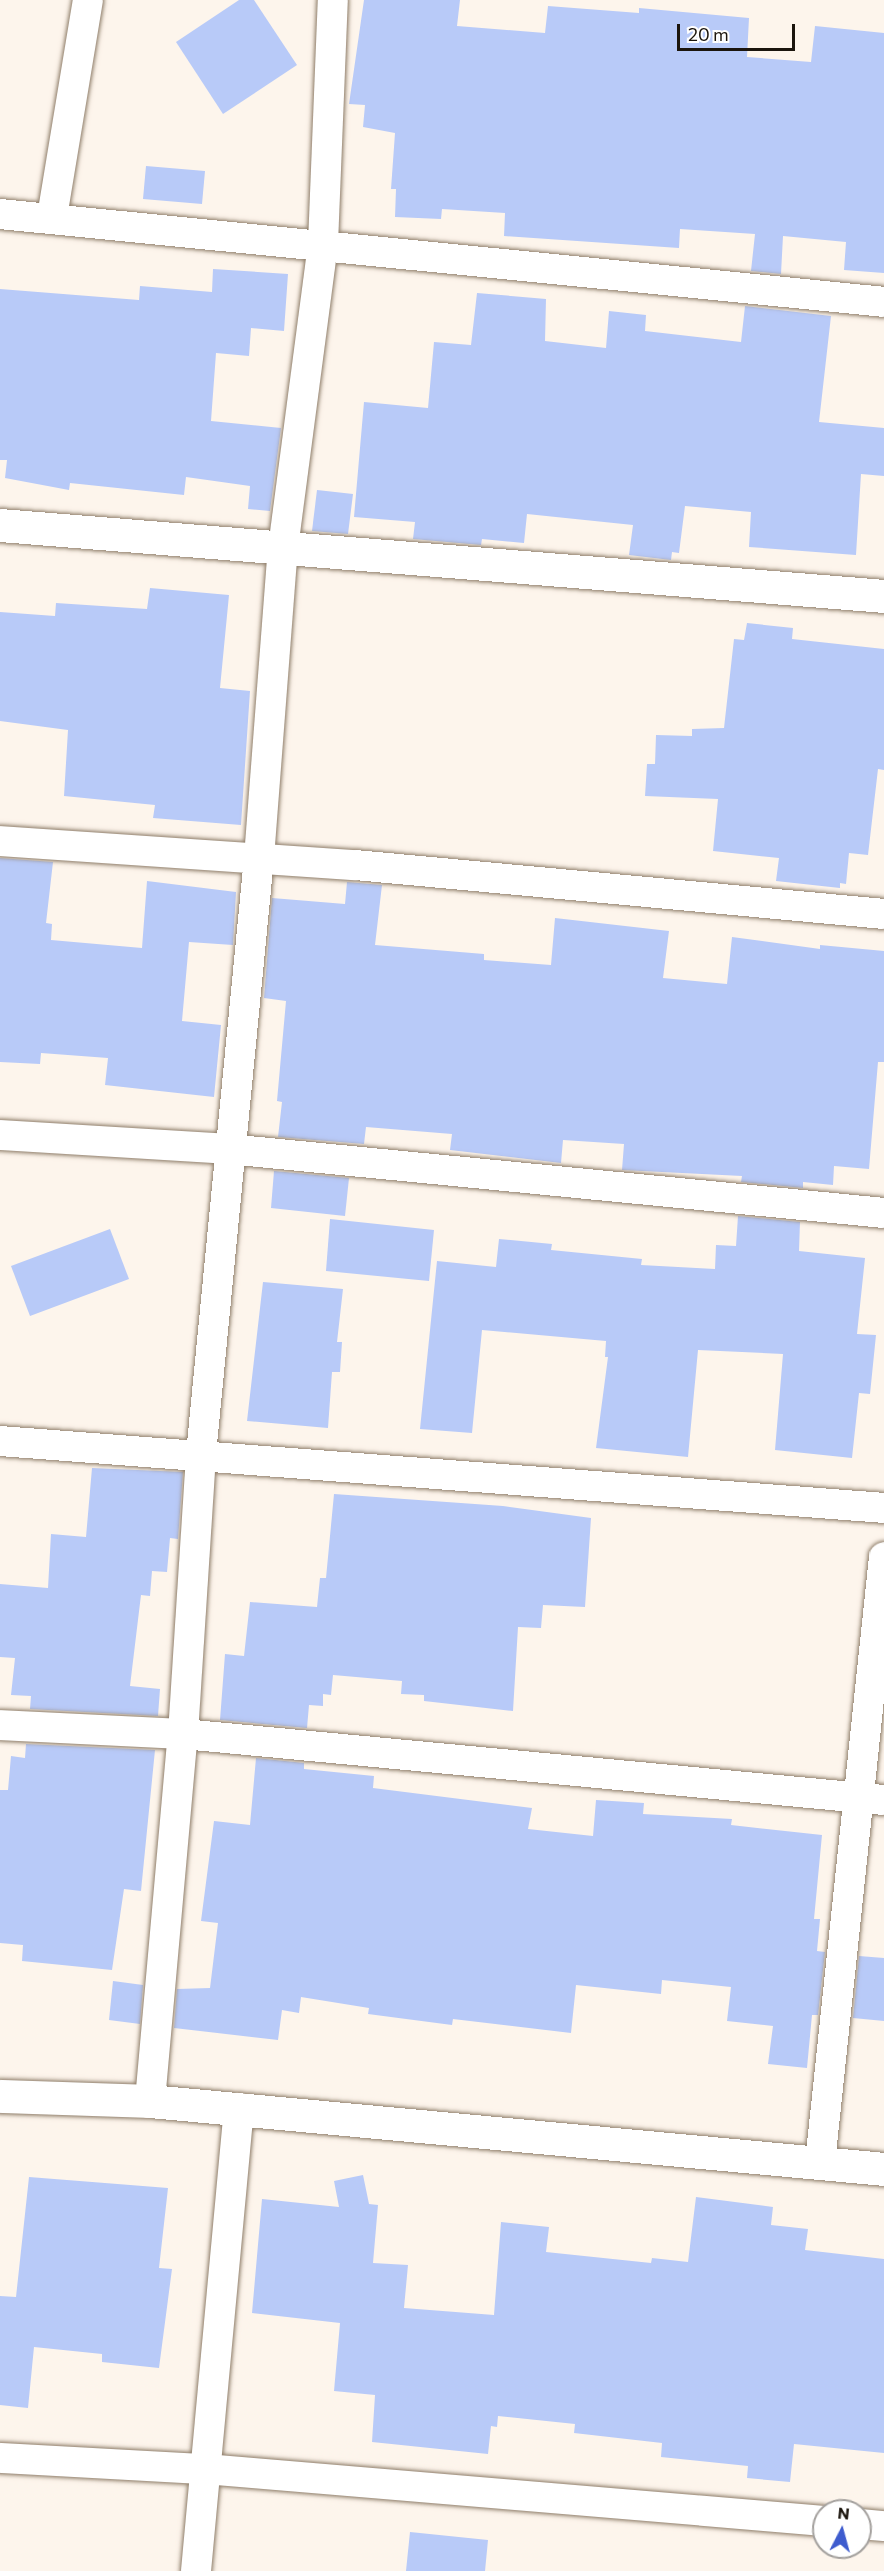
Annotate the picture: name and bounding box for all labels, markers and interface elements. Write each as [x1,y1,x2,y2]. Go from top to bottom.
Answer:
scale bar [680,12,798,50]
text: 20 m [688,23,729,45]
north arrow [812,2499,872,2559]
text: N [837,2503,851,2523]

